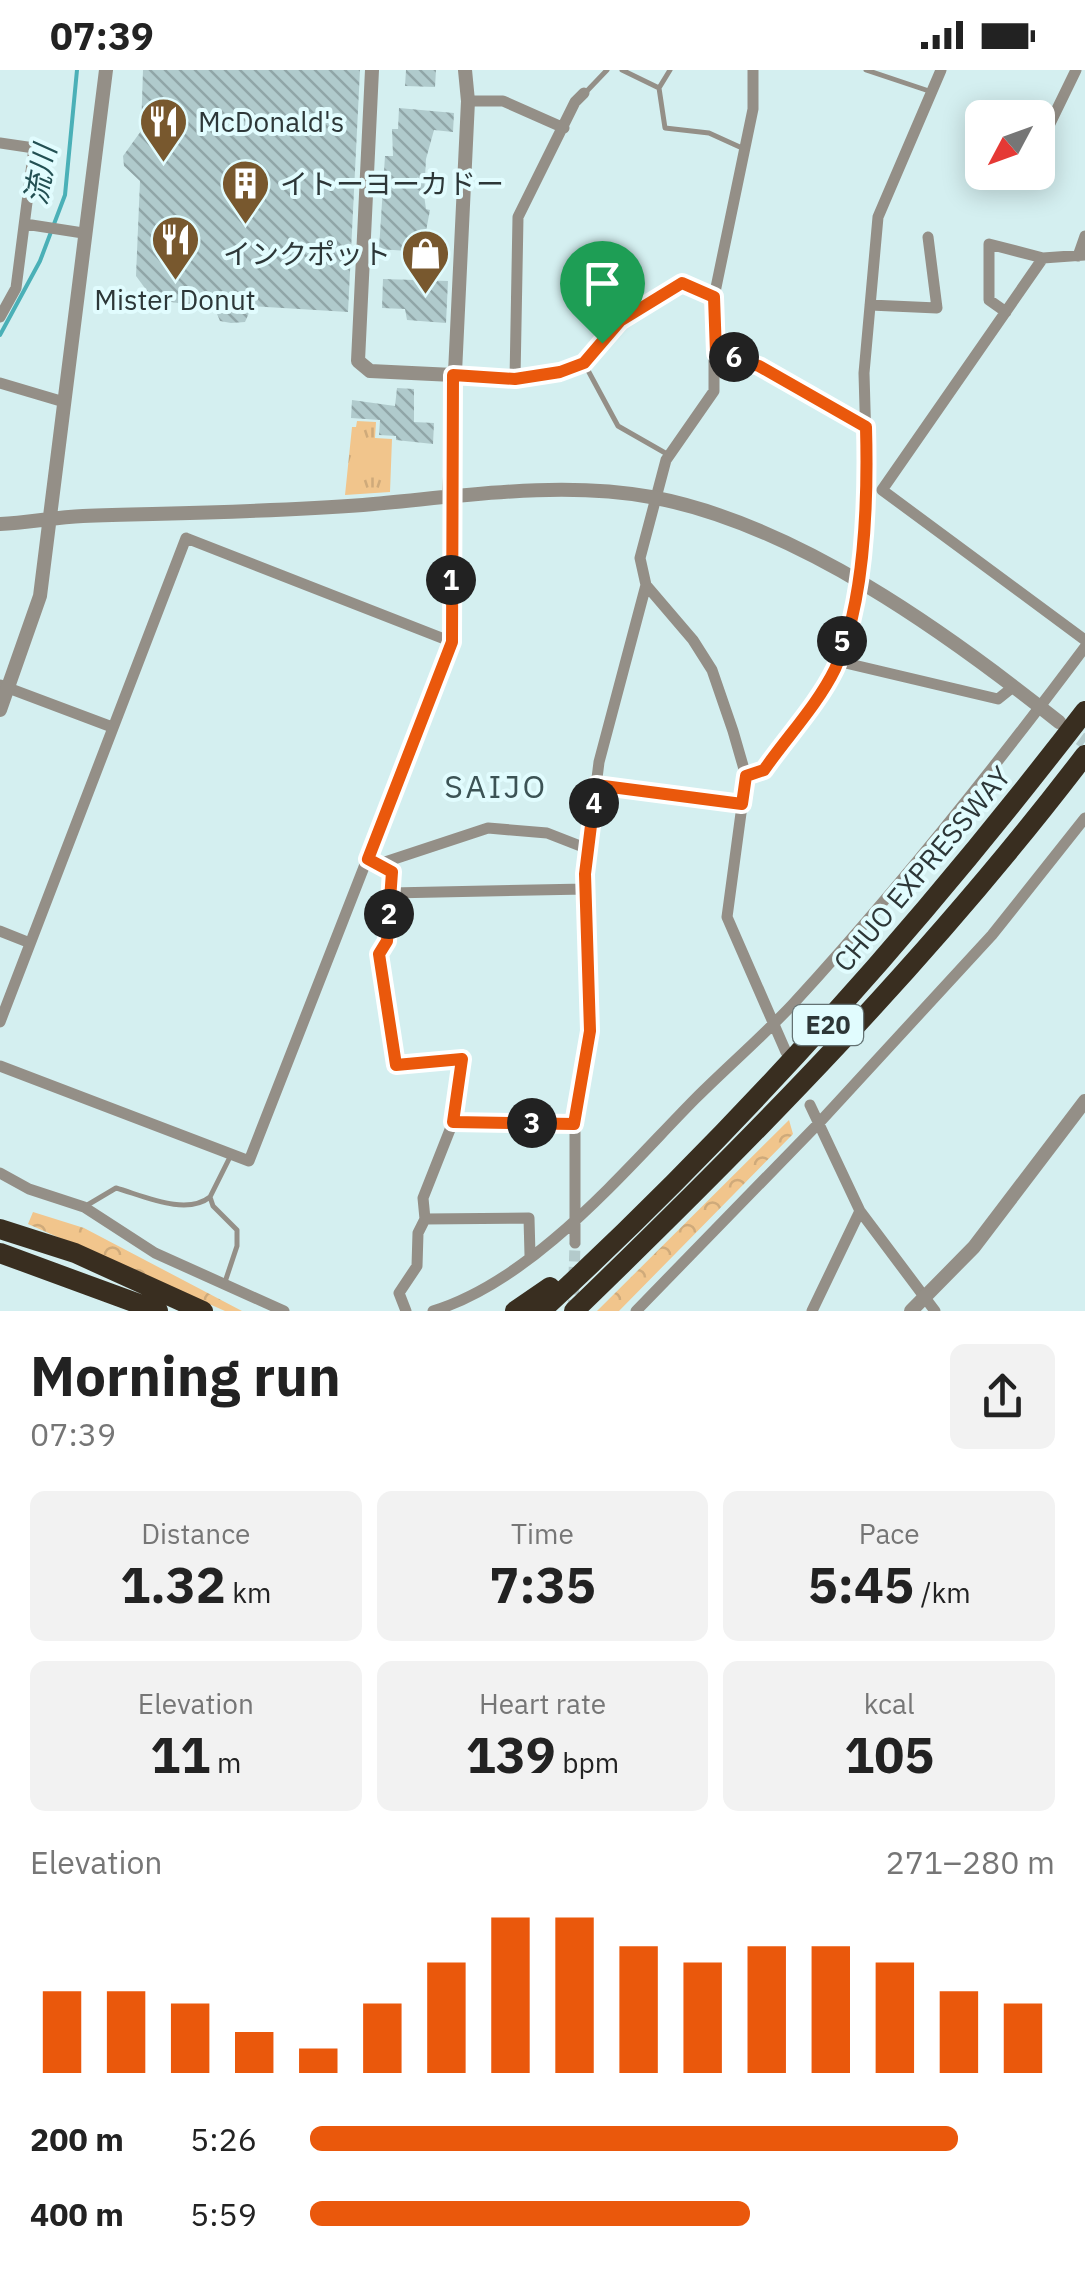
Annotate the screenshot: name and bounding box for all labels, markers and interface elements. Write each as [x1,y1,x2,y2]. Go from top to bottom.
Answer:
text: 07:39 [50,11,154,60]
restaurant icon: McDonald's [137,96,189,164]
north arrow [965,100,1055,190]
map controls [965,100,1055,190]
place label: McDonald's [198,103,344,140]
water label: 流川 [15,139,64,208]
building icon: イトーヨーカドー [219,158,271,226]
place label: イトーヨーカドー [280,165,504,202]
restaurant icon: Mister Donut [149,214,201,282]
shop icon: インクポット [400,228,452,296]
place label: インクポット [223,235,391,272]
pin [560,241,645,344]
icon: arrive [575,256,630,311]
place label: Mister Donut [94,281,256,318]
pin: 6 [709,332,759,382]
text: 6 [726,338,742,375]
pin: 1 [426,555,476,605]
text: 1 [443,561,459,598]
pin: 5 [817,616,867,666]
text: 5 [834,622,850,659]
street label: CHUO EXPRESSWAY [825,758,1019,979]
district label: SAIJO [444,765,548,807]
pin: 4 [569,778,619,828]
text: 4 [586,784,602,821]
pin: 2 [364,889,414,939]
text: 2 [381,895,397,932]
road number: E20 [793,1005,863,1045]
pin: 3 [507,1098,557,1148]
text: 3 [524,1104,540,1141]
text: Morning run [30,1340,341,1411]
button: share [950,1344,1055,1449]
text: 07:39 [30,1413,116,1455]
text: Distance [141,1515,250,1552]
text: Time [511,1515,574,1552]
text: Pace [859,1515,920,1552]
text: 1.32 [120,1552,226,1617]
text: 7:35 [489,1552,596,1617]
text: 5:45 [808,1552,914,1617]
text: km [226,1574,271,1611]
text: /km [914,1574,971,1611]
text: Elevation [138,1685,254,1722]
text: Heart rate [479,1685,606,1722]
text: kcal [864,1685,915,1722]
text: 11 [150,1722,210,1787]
text: 139 [466,1722,556,1787]
text: 105 [844,1722,934,1787]
text: m [210,1744,241,1781]
text: bpm [556,1744,619,1781]
text: Elevation [30,1841,163,1883]
text: 271–280 m [885,1841,1055,1883]
text: 200 m [30,2118,124,2160]
text: 5:26 [190,2118,257,2160]
text: 400 m [30,2193,124,2235]
text: 5:59 [190,2193,257,2235]

